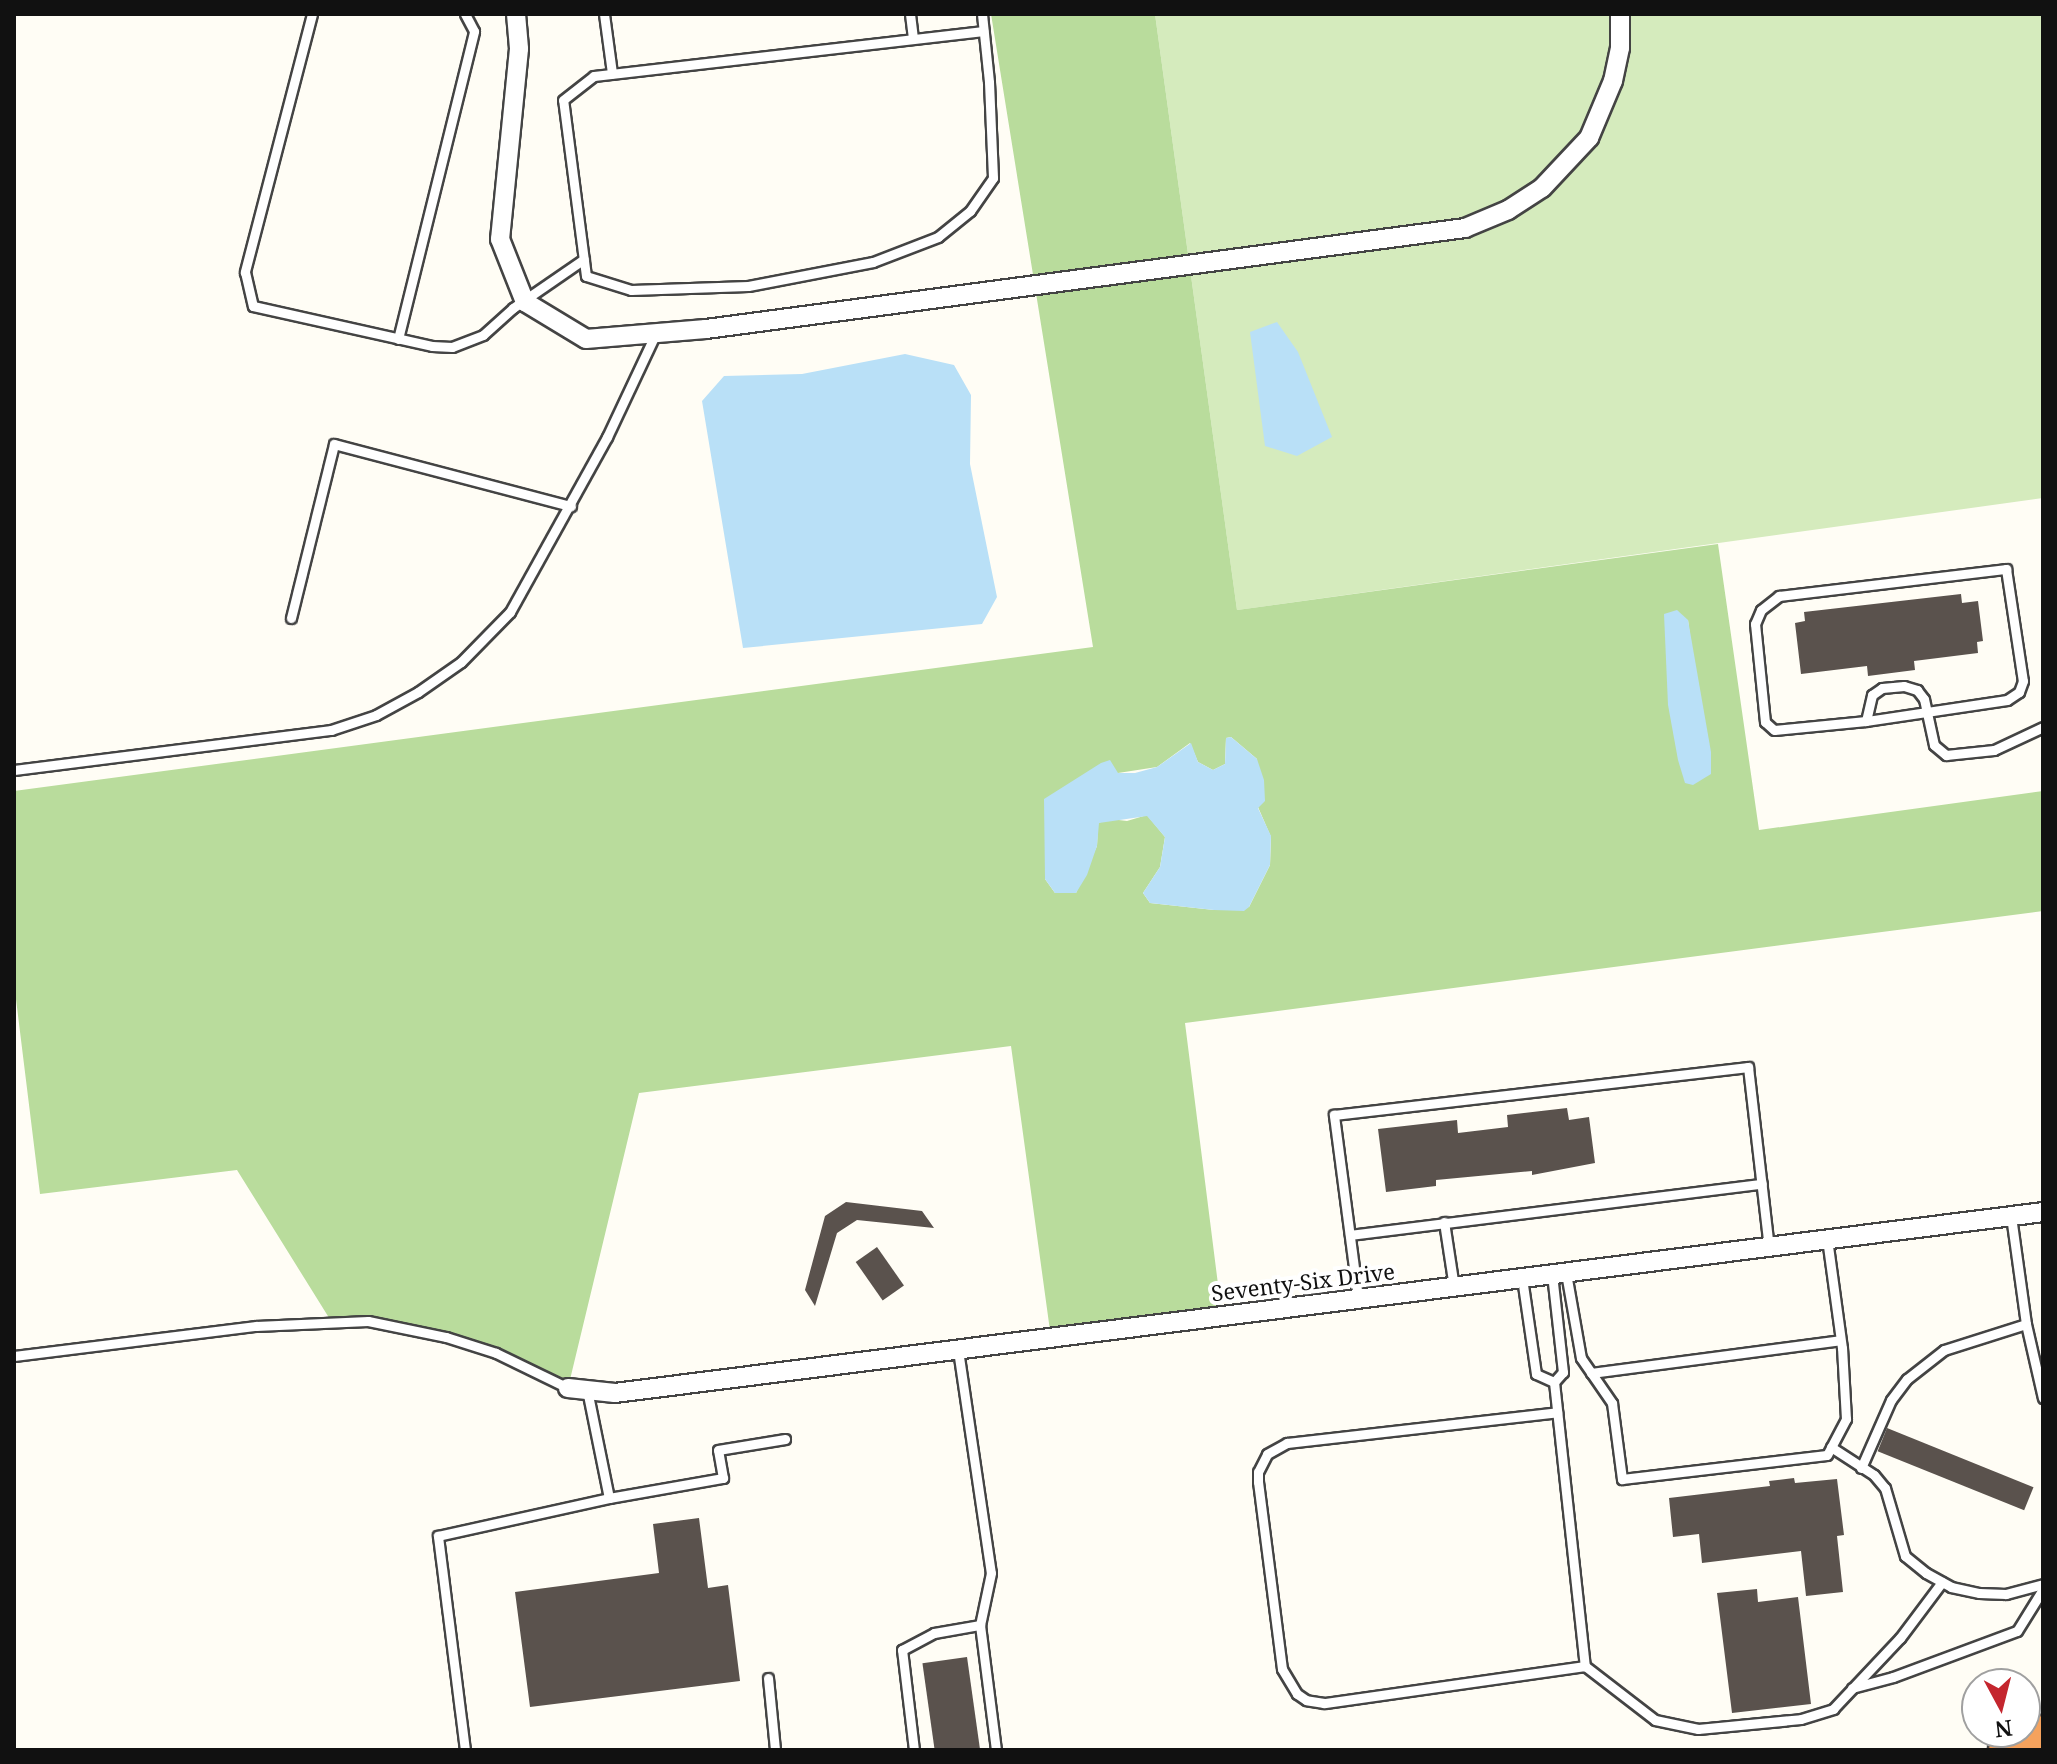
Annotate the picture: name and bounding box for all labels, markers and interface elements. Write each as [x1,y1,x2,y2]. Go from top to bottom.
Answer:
street label: Seventy-Six Drive [1210,1258,1396,1306]
north arrow [1961,1668,2041,1748]
text: N [1993,1714,2014,1746]

